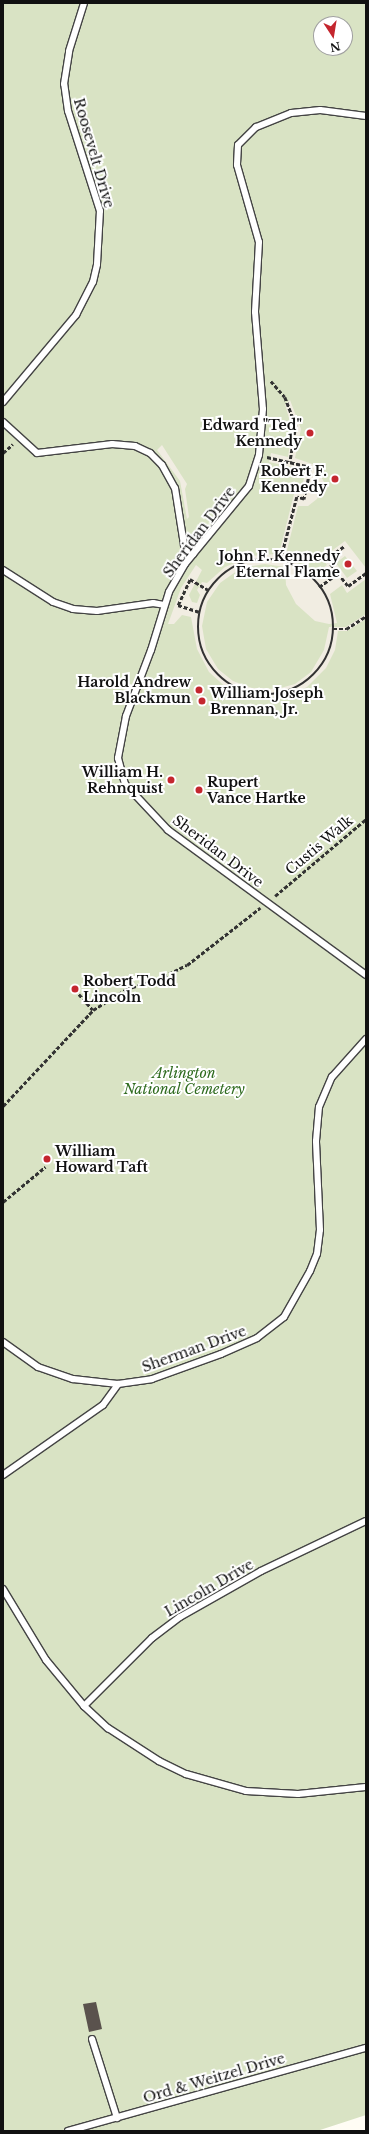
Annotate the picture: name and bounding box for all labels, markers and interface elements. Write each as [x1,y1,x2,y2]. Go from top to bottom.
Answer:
north arrow [313,16,353,56]
text: N [329,39,342,55]
street label: Roosevelt Drive [70,96,118,210]
place label: Edward "Ted" Kennedy [202,417,302,450]
marker: Edward "Ted" Kennedy [305,428,315,438]
place label: Robert F. Kennedy [260,463,327,496]
marker: Robert F. Kennedy [330,474,340,484]
street label: Sheridan Drive [159,483,239,581]
place label: John F. Kennedy Eternal Flame [219,548,340,580]
marker: John F. Kennedy Eternal Flame [343,559,353,569]
place label: Harold Andrew Blackmun [77,674,191,706]
marker: Harold Andrew Blackmun [194,685,204,695]
place label: William Joseph Brennan, Jr. [210,685,323,718]
marker: William Joseph Brennan, Jr. [197,696,207,706]
place label: William H. Rehnquist [82,764,163,796]
place label: Rupert Vance Hartke [207,774,306,806]
marker: William H. Rehnquist [166,775,176,785]
marker: Rupert Vance Hartke [194,785,204,795]
street label: Sheridan Drive [169,811,267,891]
street label: Custis Walk [282,812,356,878]
place label: Robert Todd Lincoln [83,973,176,1006]
marker: Robert Todd Lincoln [70,984,80,994]
park label: Arlington National Cemetery [123,1065,245,1098]
place label: William Howard Taft [55,1143,148,1176]
marker: William Howard Taft [42,1154,52,1164]
street label: Sherman Drive [140,1322,248,1376]
street label: Lincoln Drive [162,1556,256,1620]
street label: Ord & Weitzel Drive [141,2050,287,2106]

